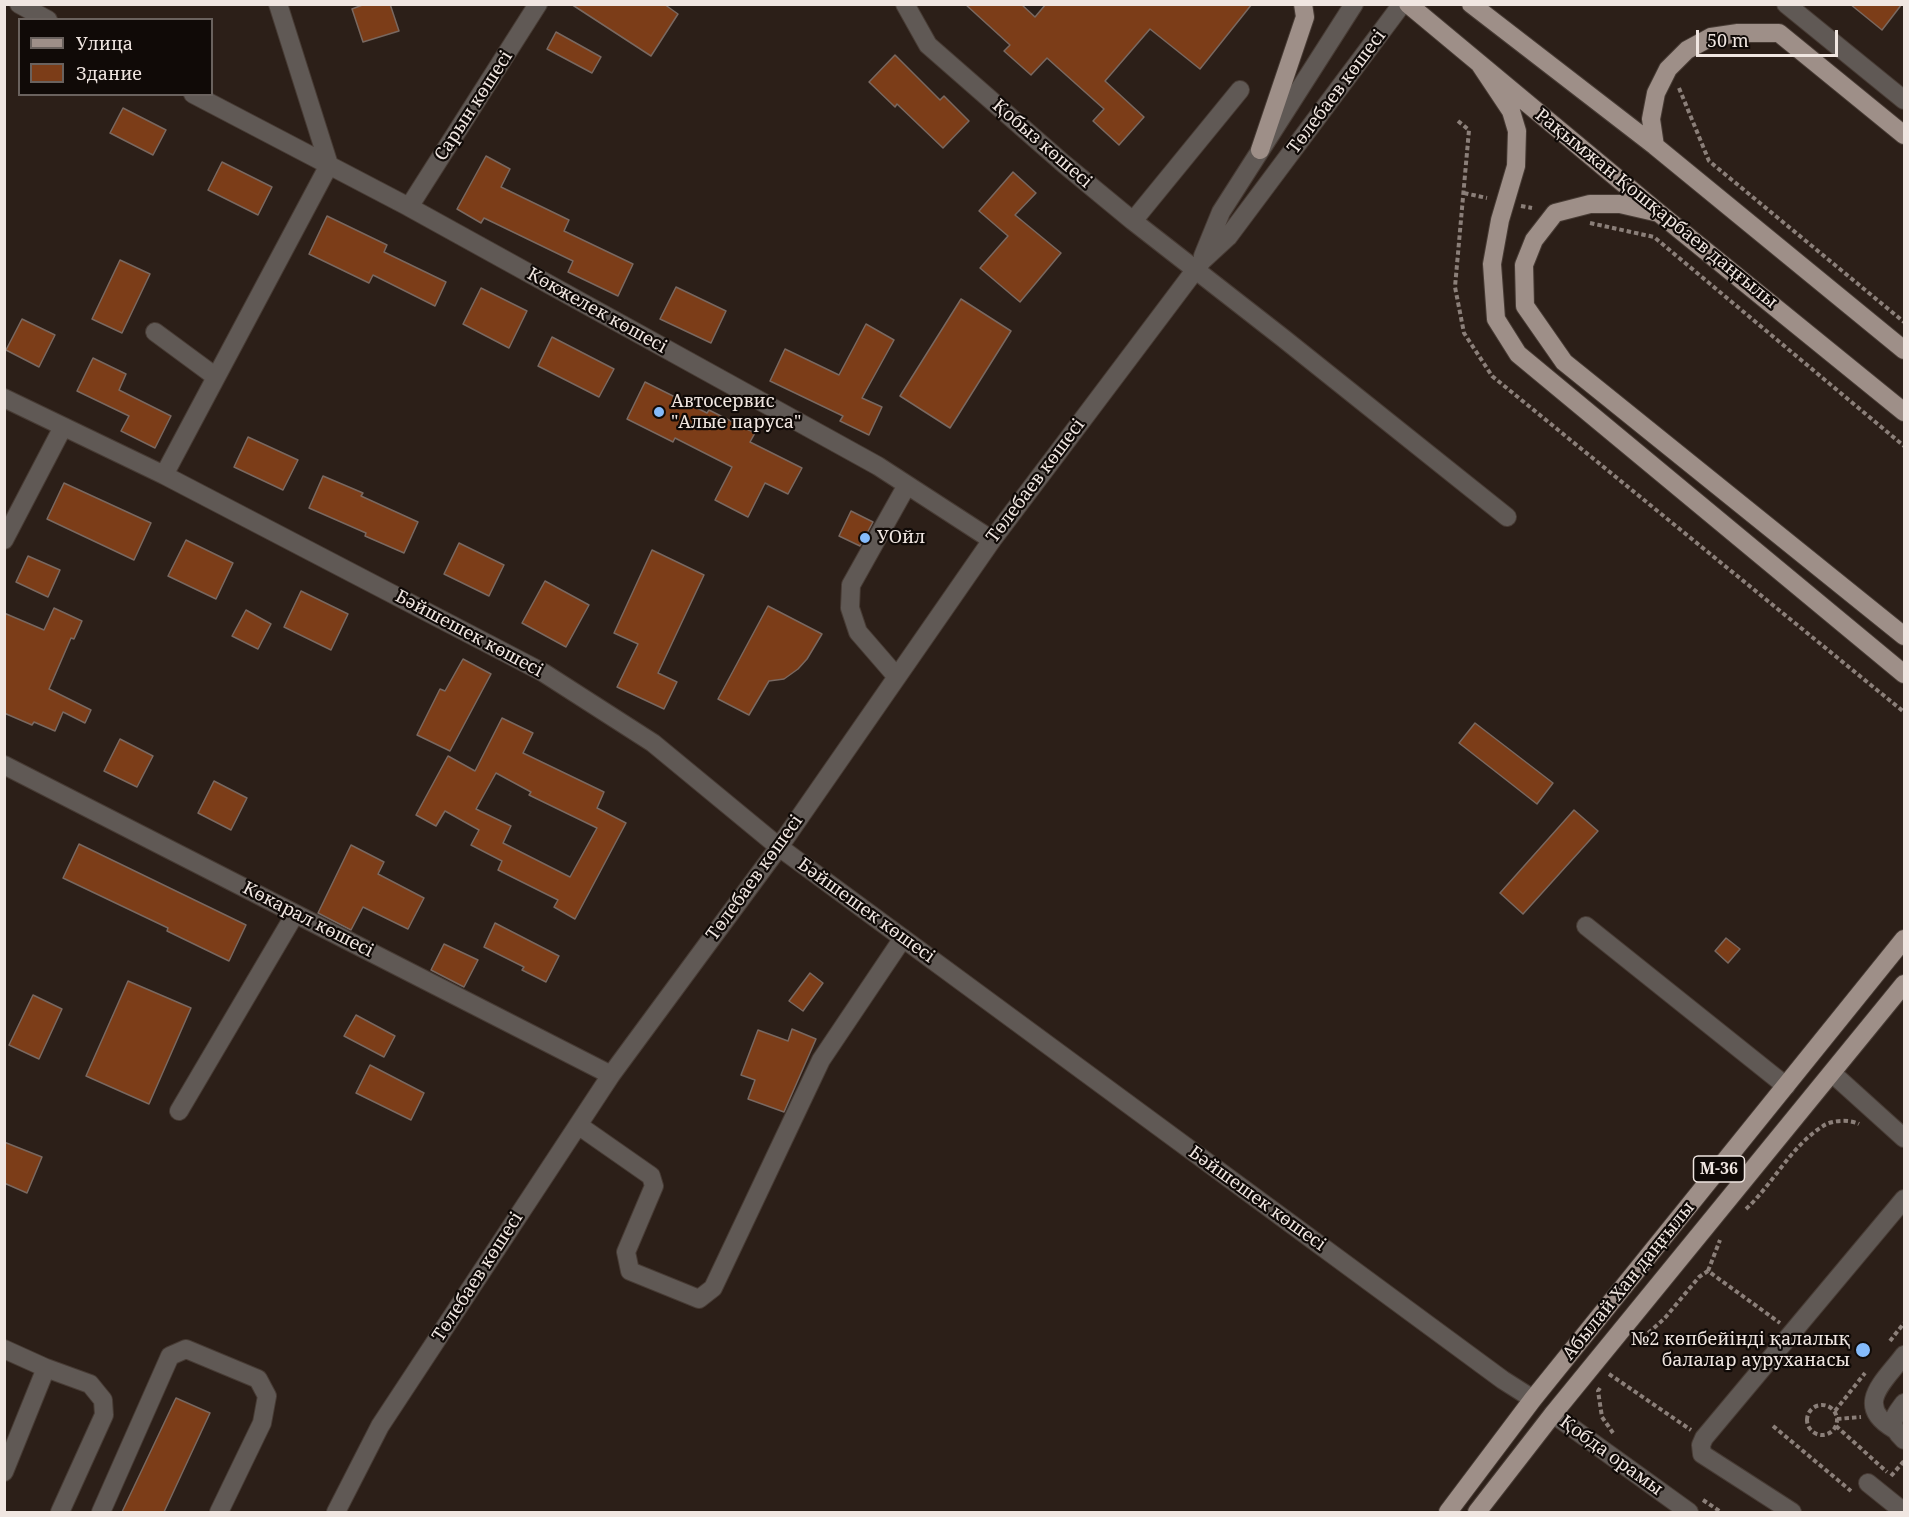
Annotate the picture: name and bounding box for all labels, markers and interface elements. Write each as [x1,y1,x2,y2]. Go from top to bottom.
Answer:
legend [18,18,213,96]
scale bar [1699,18,1842,56]
street label: Төлебаев көшесі [1283,26,1391,158]
text: 50 m [1707,28,1749,52]
text: Улица [76,31,133,55]
street label: Сарын көшесі [430,47,518,165]
text: Здание [76,61,142,85]
street label: Қобыз көшесі [988,95,1096,193]
street label: Рақымжан Қошқарбаев даңғылы [1531,105,1781,313]
street label: Көкжелек көшесі [523,264,671,358]
place label: Автосервис "Алые паруса" [671,391,801,434]
marker: Автосервис "Алые паруса" [652,405,666,419]
street label: Төлебаев көшесі [982,415,1090,547]
place label: УОйл [877,527,925,549]
marker: УОйл [858,531,872,545]
street label: Бәйшешек көшесі [391,586,547,682]
street label: Төлебаев көшесі [702,811,808,945]
street label: Бәйшешек көшесі [793,854,939,968]
street label: Көкарал көшесі [239,878,377,962]
street label: Бәйшешек көшесі [1184,1142,1330,1256]
road number: M-36 [1694,1156,1744,1182]
street label: Абылай Хан даңғылы [1558,1197,1700,1365]
street label: Төлебаев көшесі [428,1208,528,1346]
place label: №2 көпбейінді қалалық балалар ауруханасы [1631,1329,1850,1372]
marker: №2 көпбейінді қалалық балалар ауруханасы [1854,1341,1872,1359]
street label: Қобда орамы [1555,1411,1667,1501]

